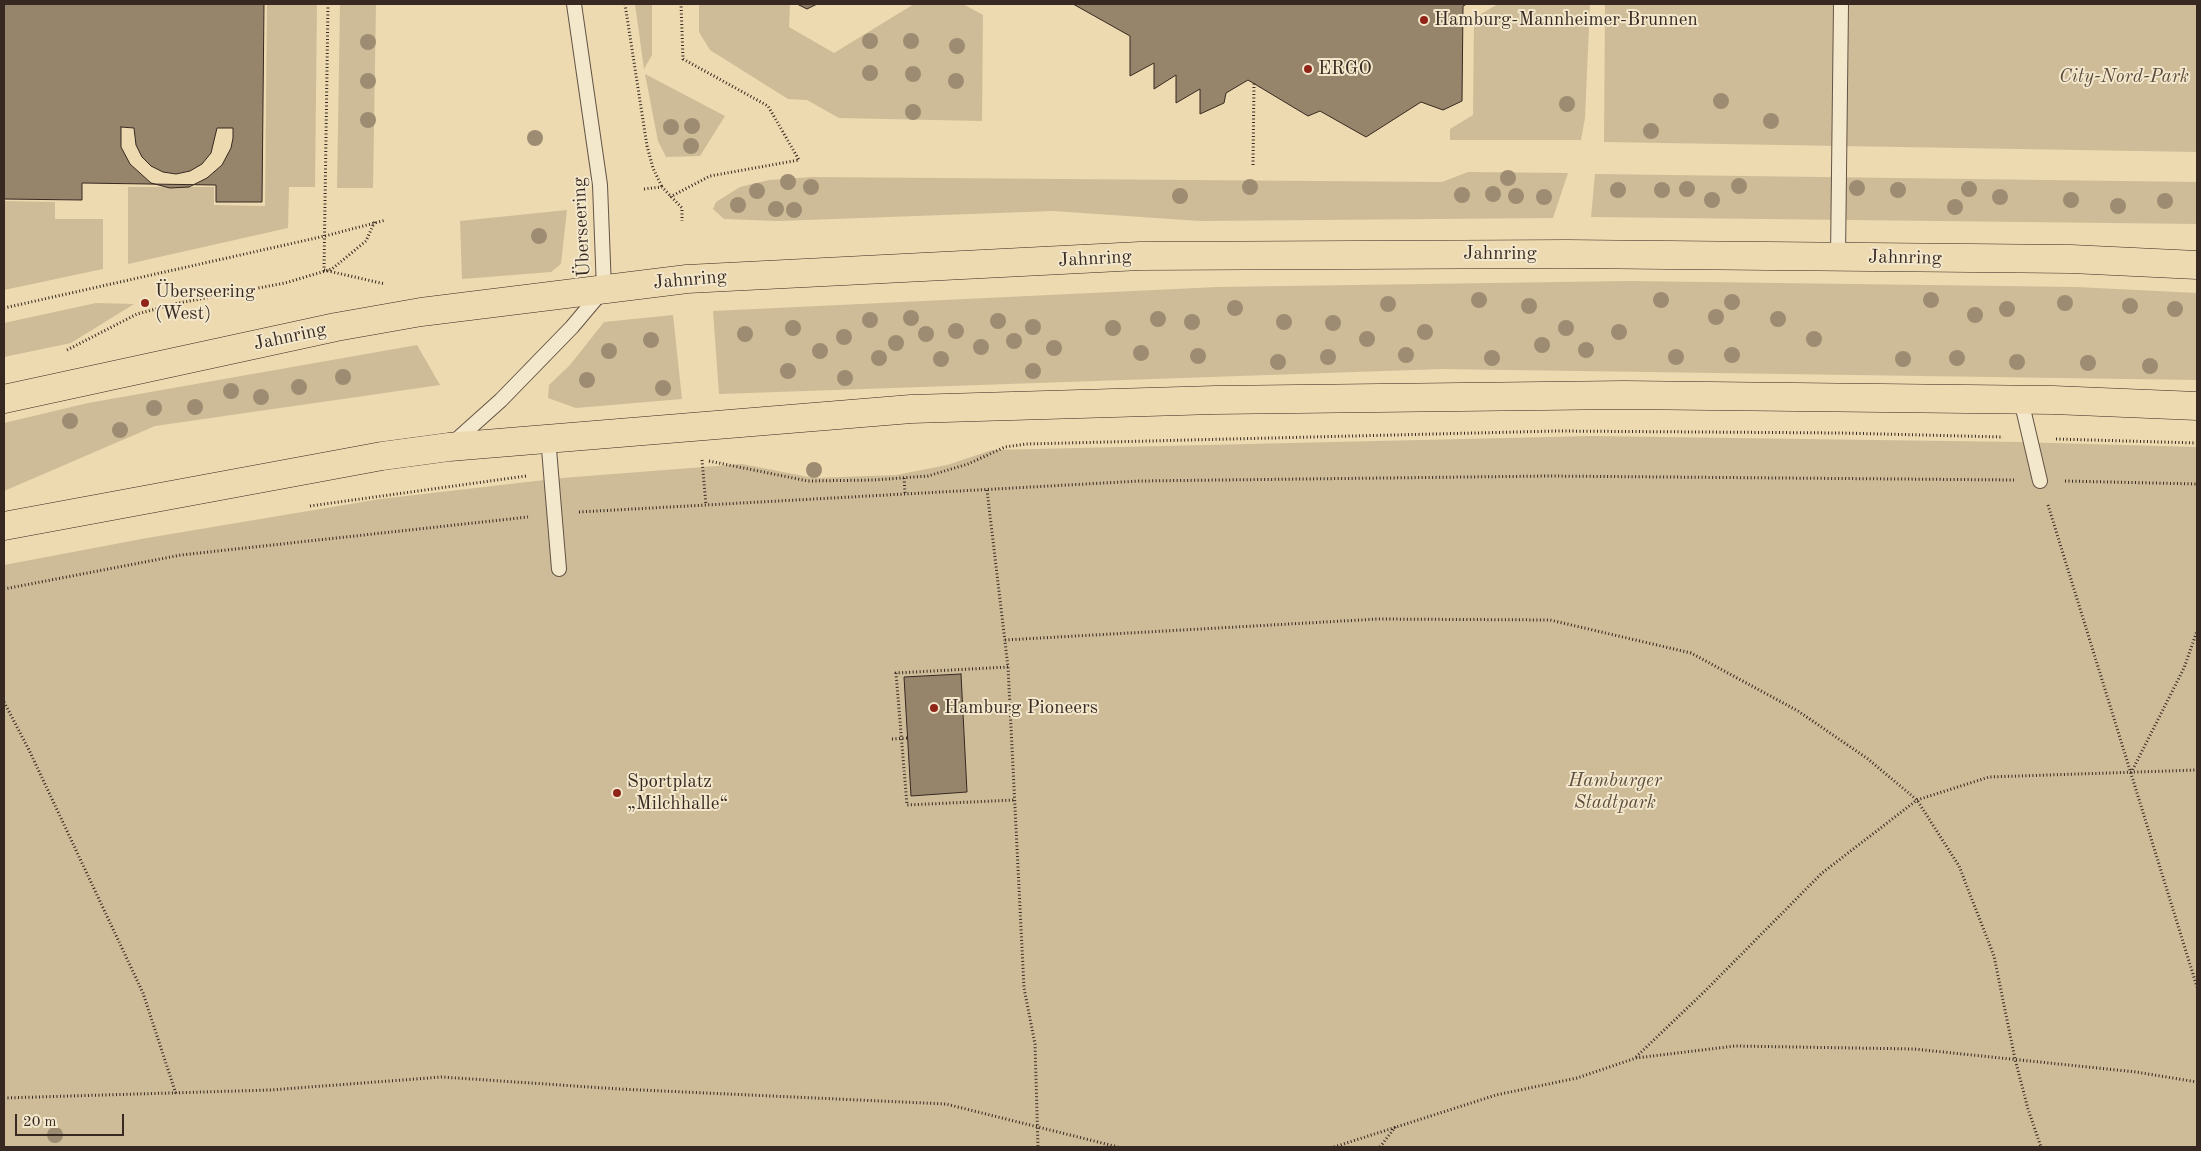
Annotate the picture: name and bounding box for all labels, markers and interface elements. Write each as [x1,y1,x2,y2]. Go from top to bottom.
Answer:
place label: Hamburg-Mannheimer-Brunnen [1434,9,1698,31]
marker: Hamburg-Mannheimer-Brunnen [1418,14,1430,26]
place label: ERGO [1318,58,1372,80]
marker: ERGO [1302,63,1314,75]
park label: City-Nord-Park [2059,66,2189,88]
street label: Überseering [568,176,596,278]
street label: Jahnring [1463,243,1537,265]
street label: Jahnring [1058,246,1132,272]
street label: Jahnring [1868,246,1942,270]
street label: Jahnring [652,265,728,295]
place label: Überseering (West) [155,281,255,325]
marker: Überseering (West) [139,297,151,309]
street label: Jahnring [252,318,328,356]
place label: Hamburg Pioneers [944,697,1098,719]
marker: Hamburg Pioneers [928,702,940,714]
park label: Hamburger Stadtpark [1568,770,1662,814]
place label: Sportplatz „Milchhalle“ [627,771,728,815]
marker: Sportplatz „Milchhalle“ [611,787,623,799]
scale bar [18,1104,126,1136]
text: 20 m [23,1115,57,1130]

